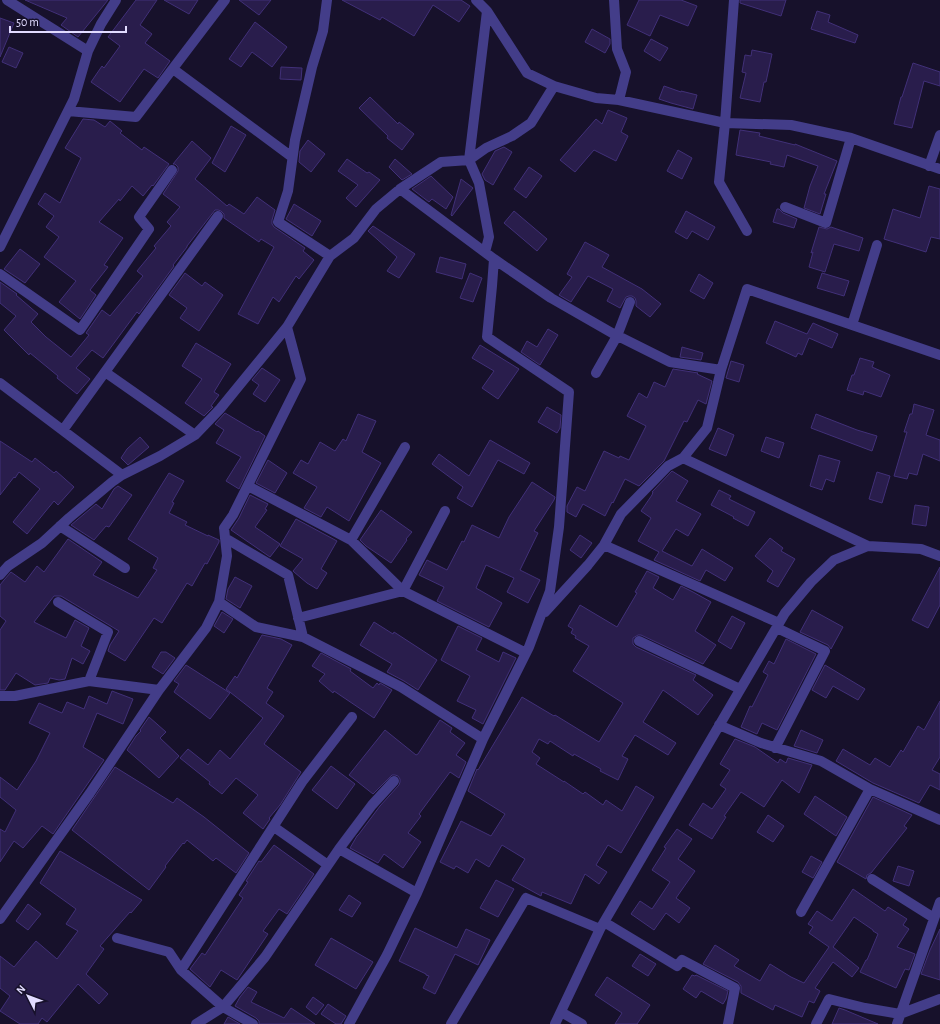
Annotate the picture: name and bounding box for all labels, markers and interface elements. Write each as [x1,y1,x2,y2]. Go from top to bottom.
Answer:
scale bar [10,8,126,34]
text: 50 m [16,16,39,28]
north arrow [8,976,48,1016]
text: N [14,983,28,996]

